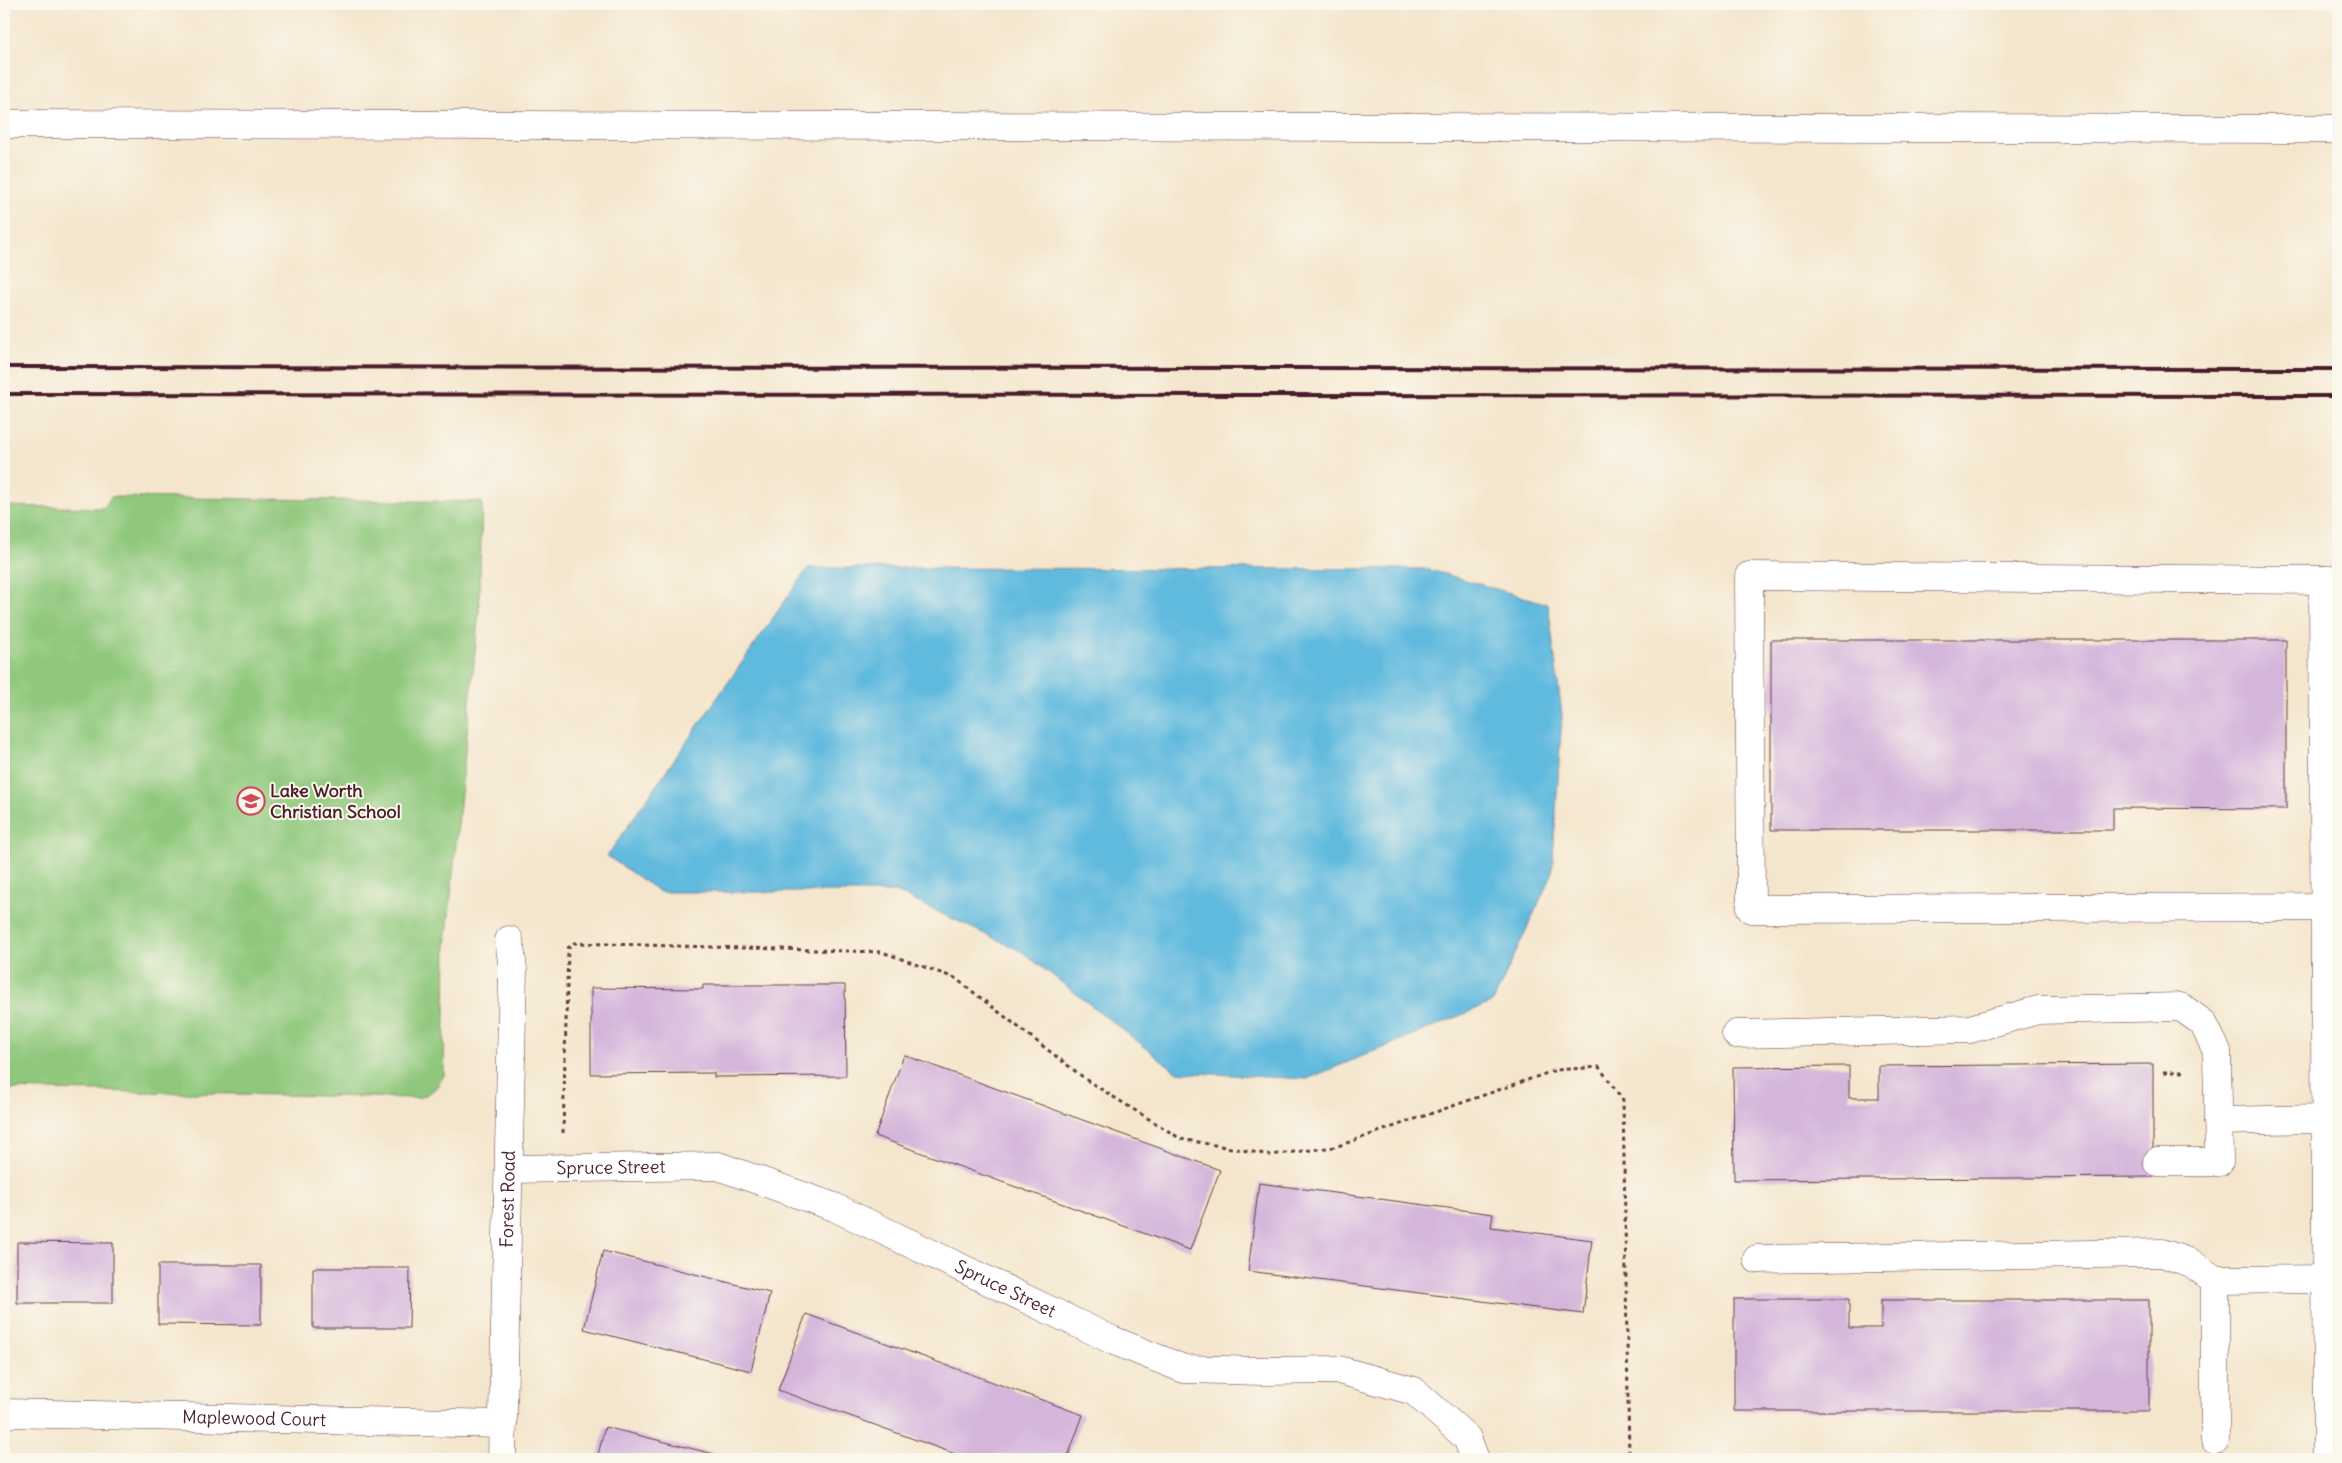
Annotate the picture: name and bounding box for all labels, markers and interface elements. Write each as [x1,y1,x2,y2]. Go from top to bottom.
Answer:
place label: Lake Worth Christian School [270,779,401,823]
school or university icon: Lake Worth Christian School [236,786,266,816]
street label: Forest Road [495,1150,520,1248]
street label: Spruce Street [556,1155,666,1179]
street label: Spruce Street [951,1255,1060,1322]
street label: Maplewood Court [182,1405,326,1431]

